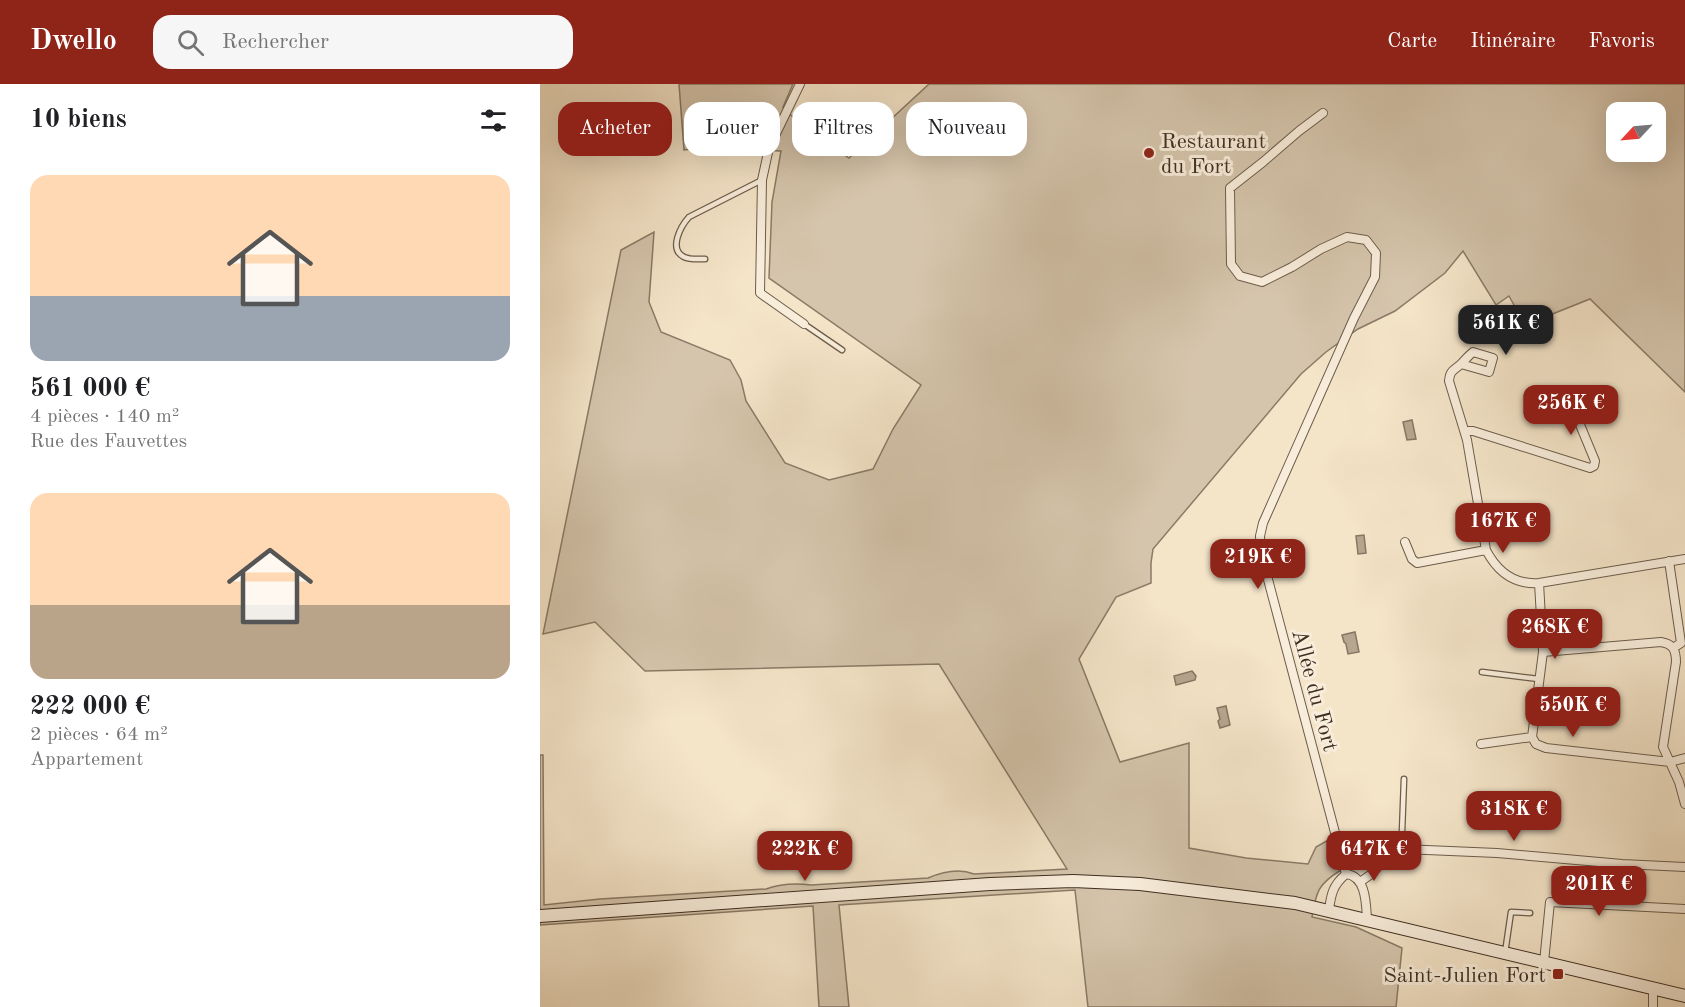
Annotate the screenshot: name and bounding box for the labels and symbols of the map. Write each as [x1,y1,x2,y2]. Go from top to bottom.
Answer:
north arrow [1606,102,1666,162]
place label: Restaurant du Fort [1161,131,1266,178]
marker: Restaurant du Fort [1142,146,1156,160]
pin: 561K € [1457,305,1555,356]
pin: 256K € [1522,385,1620,436]
pin: 167K € [1454,503,1552,554]
pin: 219K € [1209,539,1307,590]
pin: 268K € [1506,609,1604,660]
street label: Allée du Fort [1287,627,1341,754]
pin: 550K € [1524,687,1622,738]
pin: 318K € [1465,791,1563,842]
pin: 222K € [756,831,854,882]
pin: 647K € [1325,831,1423,882]
pin: 201K € [1550,866,1648,917]
place label: Saint-Julien Fort [1383,965,1546,987]
marker: Saint-Julien Fort [1551,967,1565,981]

